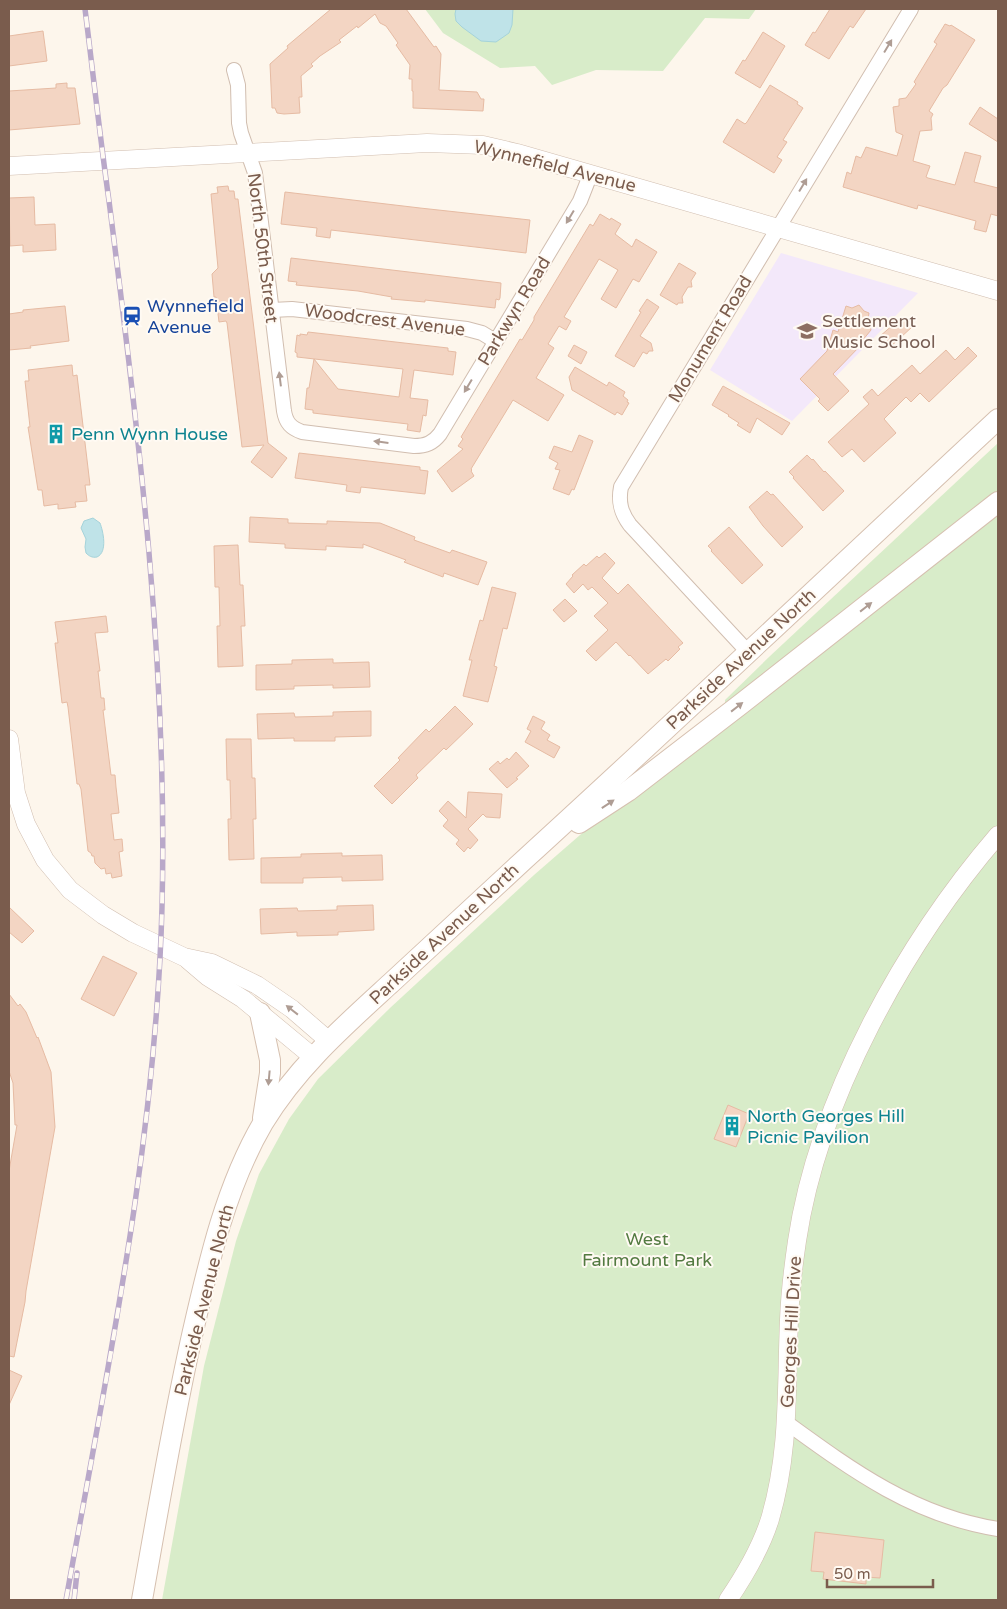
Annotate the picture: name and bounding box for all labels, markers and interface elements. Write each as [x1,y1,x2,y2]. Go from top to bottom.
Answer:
one-way arrow [883,40,892,53]
street label: Wynnefield Avenue [472,135,638,197]
street label: North 50th Street [243,172,283,324]
one-way arrow [799,179,808,192]
one-way arrow [566,210,575,224]
street label: Parkwyn Road [473,253,555,369]
street label: Monument Road [663,272,757,406]
place label: Wynnefield Avenue [147,295,244,338]
street label: Woodcrest Avenue [303,299,467,341]
station icon: Wynnefield Avenue [121,305,143,327]
place label: Settlement Music School [822,310,936,353]
school or university icon: Settlement Music School [796,320,818,342]
one-way arrow [276,370,284,386]
one-way arrow [464,379,473,392]
building icon: Penn Wynn House [45,423,67,445]
place label: Penn Wynn House [71,423,228,445]
one-way arrow [373,438,389,446]
street label: Parkside Avenue North [662,584,820,734]
one-way arrow [859,601,872,612]
one-way arrow [731,701,744,712]
one-way arrow [601,799,614,809]
street label: Parkside Avenue North [365,859,523,1009]
one-way arrow [286,1004,299,1015]
one-way arrow [265,1070,273,1086]
place label: North Georges Hill Picnic Pavilion [747,1105,905,1148]
building icon: North Georges Hill Picnic Pavilion [721,1115,743,1137]
street label: Parkside Avenue North [170,1202,238,1398]
park label: West Fairmount Park [582,1228,712,1271]
street label: Georges Hill Drive [776,1255,806,1409]
scale bar [827,1556,933,1588]
text: 50 m [834,1565,871,1583]

